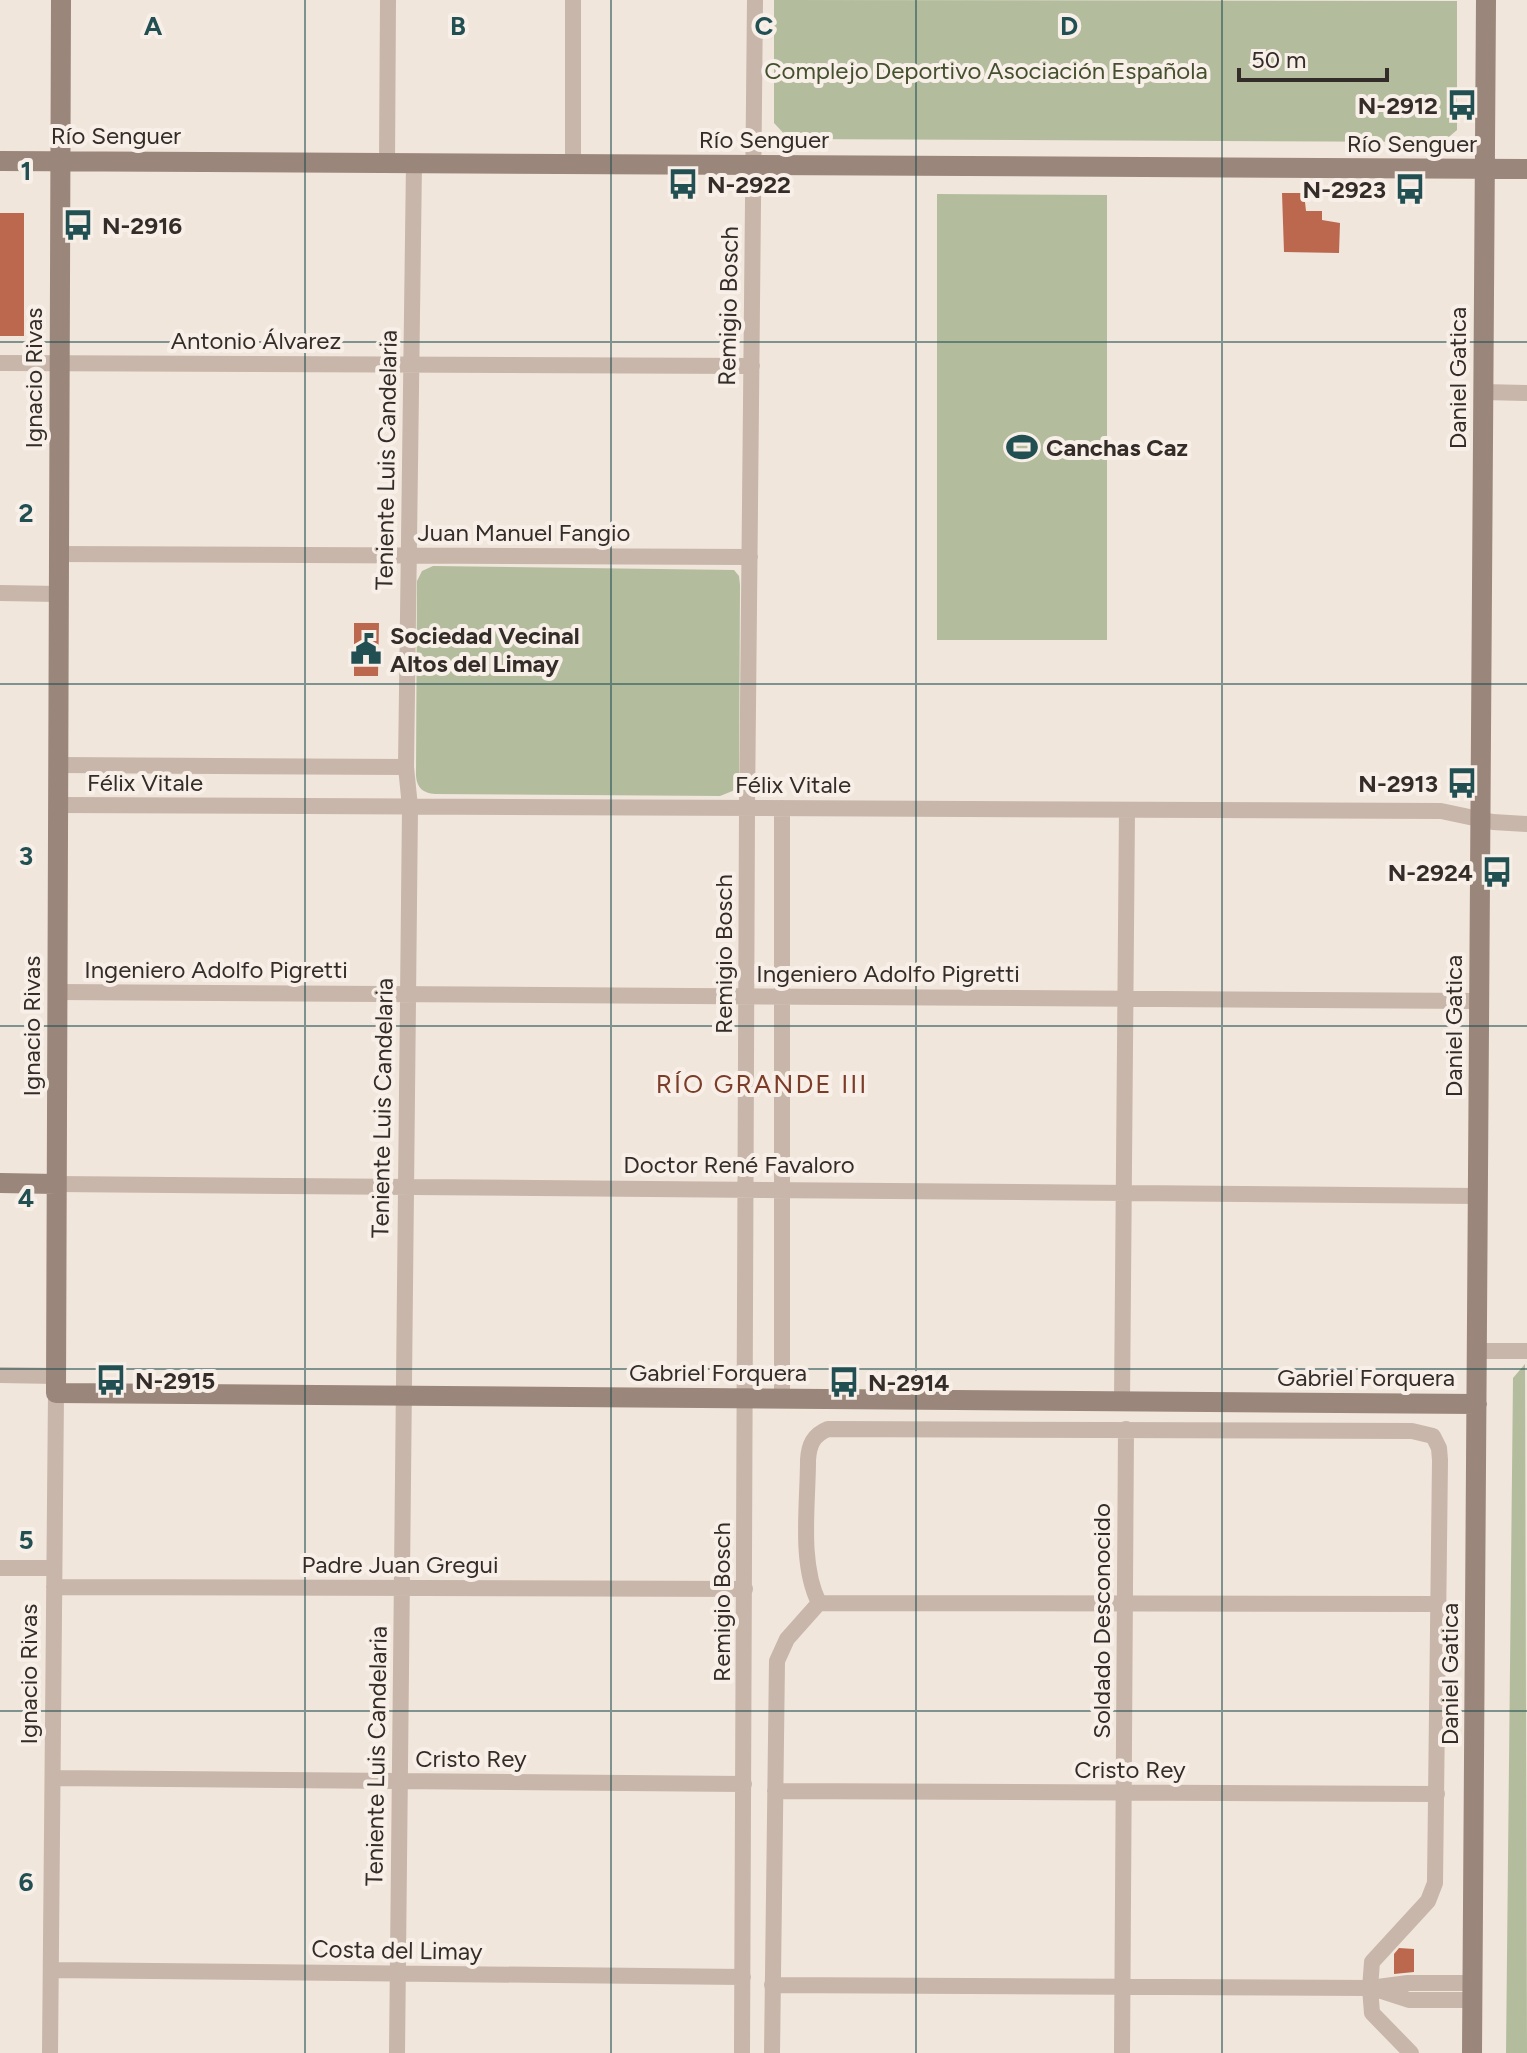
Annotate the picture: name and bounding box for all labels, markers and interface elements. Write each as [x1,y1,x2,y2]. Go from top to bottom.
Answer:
text: A [144,10,163,42]
text: B [450,10,466,42]
text: C [755,10,774,42]
text: D [1060,10,1078,42]
scale bar [1239,32,1387,82]
text: 50 m [1251,45,1307,74]
park label: Complejo Deportivo Asociación Española [764,56,1208,85]
bus stop icon: N-2912 [1445,88,1479,122]
place label: N-2912 [1358,91,1438,120]
street label: Río Senguer [51,121,181,150]
street label: Río Senguer [699,125,829,154]
street label: Río Senguer [1347,129,1477,158]
text: 1 [21,155,31,187]
bus stop icon: N-2922 [666,167,700,201]
place label: N-2922 [707,170,791,199]
bus stop icon: N-2923 [1393,172,1427,206]
place label: N-2923 [1303,175,1386,204]
bus stop icon: N-2916 [61,208,95,242]
place label: N-2916 [102,211,182,240]
street label: Remigio Bosch [712,226,744,386]
street label: Daniel Gatica [1443,307,1472,449]
street label: Ignacio Rivas [19,308,48,448]
street label: Antonio Álvarez [171,326,341,355]
street label: Teniente Luis Candelaria [369,330,403,590]
sports icon: Canchas Caz [1005,430,1039,464]
place label: Canchas Caz [1046,433,1188,462]
text: 2 [18,497,34,529]
street label: Juan Manuel Fangio [417,518,631,547]
place label: Sociedad Vecinal Altos del Limay [390,621,580,678]
public building icon: Sociedad Vecinal Altos del Limay [349,632,383,666]
bus stop icon: N-2913 [1445,766,1479,800]
street label: Félix Vitale [87,768,203,797]
place label: N-2913 [1358,769,1438,798]
street label: Félix Vitale [735,770,851,799]
text: 3 [19,840,33,872]
bus stop icon: N-2924 [1480,855,1514,889]
place label: N-2924 [1388,858,1473,887]
street label: Remigio Bosch [709,874,738,1034]
street label: Ingeniero Adolfo Pigretti [84,955,348,984]
street label: Daniel Gatica [1439,955,1468,1097]
street label: Ignacio Rivas [17,956,46,1096]
street label: Ingeniero Adolfo Pigretti [756,959,1020,988]
street label: Teniente Luis Candelaria [365,978,399,1238]
district label: RÍO GRANDE III [656,1068,868,1100]
street label: Doctor René Favaloro [623,1150,855,1179]
text: 4 [18,1182,34,1214]
street label: Gabriel Forquera [629,1358,807,1387]
bus stop icon: N-2915 [94,1363,128,1397]
street label: Gabriel Forquera [1277,1363,1455,1392]
bus stop icon: N-2914 [827,1365,861,1399]
place label: N-2915 [135,1366,215,1395]
place label: N-2914 [868,1368,949,1397]
street label: Soldado Desconocido [1087,1503,1116,1739]
street label: Remigio Bosch [707,1522,736,1682]
text: 5 [18,1524,34,1556]
street label: Padre Juan Gregui [302,1550,498,1579]
street label: Daniel Gatica [1435,1603,1464,1745]
street label: Ignacio Rivas [14,1604,43,1744]
street label: Teniente Luis Candelaria [359,1626,393,1886]
street label: Cristo Rey [415,1744,527,1773]
street label: Cristo Rey [1074,1755,1186,1784]
text: 6 [18,1866,34,1898]
street label: Costa del Limay [311,1934,483,1966]

